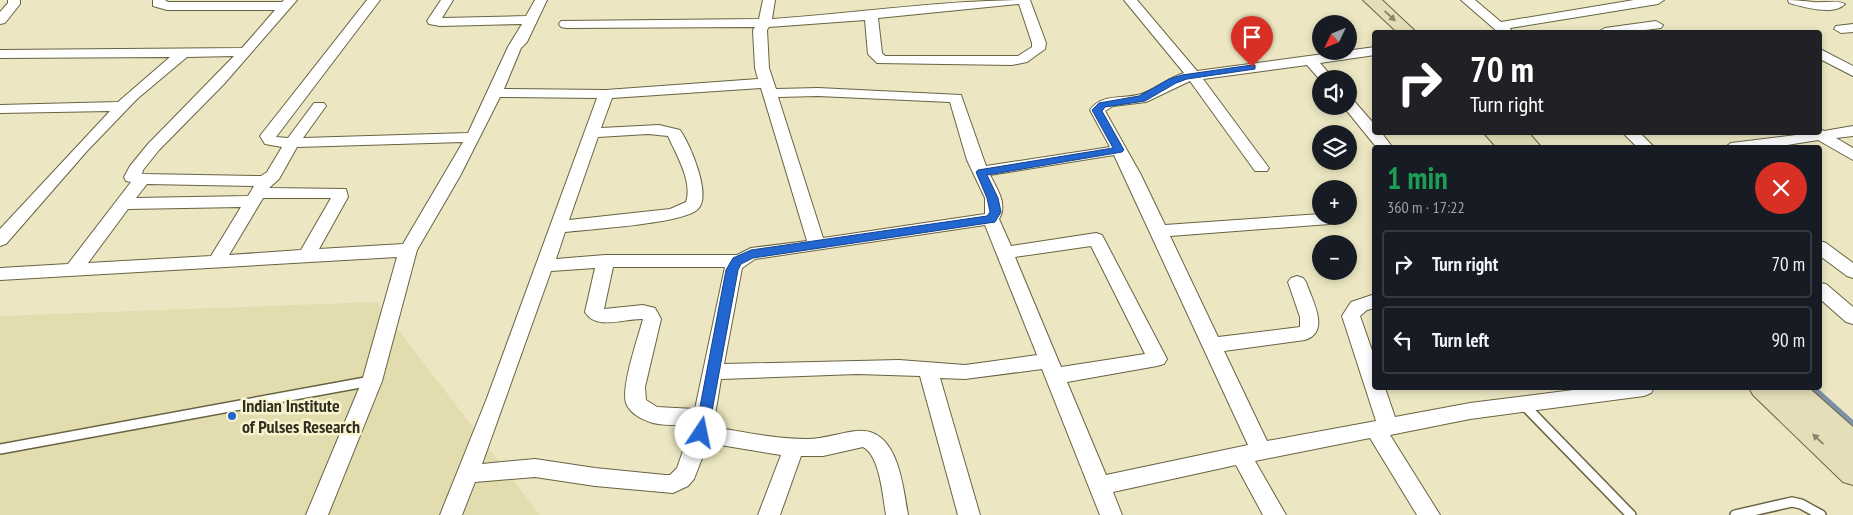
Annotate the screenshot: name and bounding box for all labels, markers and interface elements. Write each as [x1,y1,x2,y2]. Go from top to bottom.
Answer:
one-way arrow [1383,10,1395,22]
north arrow [1312,15,1358,60]
map controls [1312,15,1357,280]
pin [1231,16,1273,67]
icon: arrive [1238,23,1266,51]
text: 70 m [1470,46,1534,92]
icon: right [1387,50,1452,115]
button: sound [1312,70,1357,115]
text: Turn right [1470,90,1544,118]
button: layers [1312,125,1357,170]
text: 1 min [1387,158,1448,197]
button: close [1755,162,1807,214]
button: + [1312,180,1357,225]
text: 360 m · 17:22 [1387,197,1465,217]
button: − [1312,235,1357,280]
icon: right [1389,250,1417,278]
text: Turn right [1432,252,1498,276]
text: 70 m [1772,252,1805,276]
icon: left [1389,326,1417,354]
text: Turn left [1432,328,1489,352]
text: 90 m [1772,328,1805,352]
place label: Indian Institute of Pulses Research [242,394,360,438]
position arrow [674,406,726,458]
marker: Indian Institute of Pulses Research [226,410,238,422]
one-way arrow [1812,433,1824,445]

